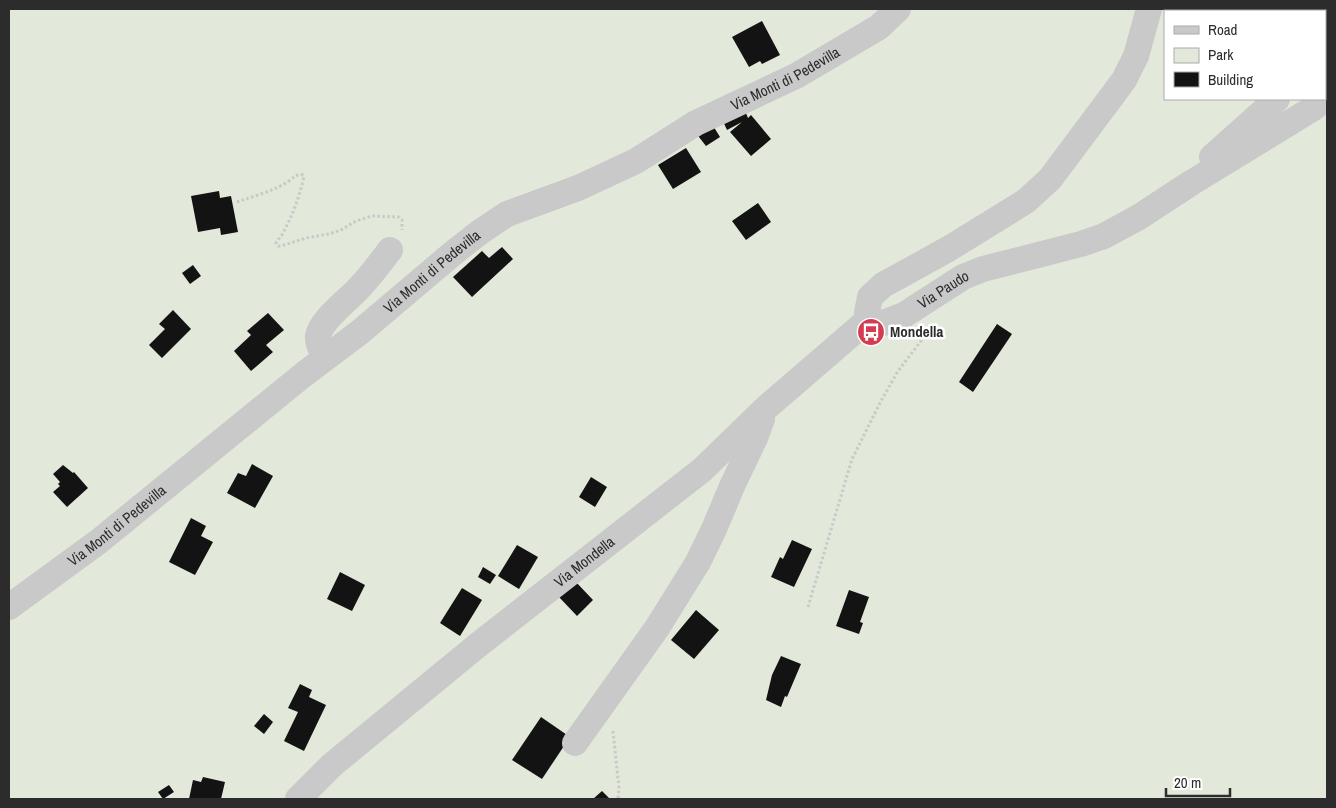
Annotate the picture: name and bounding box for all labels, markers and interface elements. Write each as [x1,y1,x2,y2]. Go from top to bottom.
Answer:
legend [1164,10,1326,100]
text: Road [1208,19,1237,40]
street label: Via Monti di Pedevilla [727,41,844,115]
text: Park [1208,44,1234,65]
text: Building [1208,69,1253,90]
street label: Via Monti di Pedevilla [379,225,485,318]
street label: Via Paudo [913,265,972,314]
bus stop icon: Mondella [856,317,886,347]
place label: Mondella [890,321,943,342]
street label: Via Monti di Pedevilla [63,480,170,571]
street label: Via Mondella [549,531,619,592]
scale bar [1166,766,1230,798]
text: 20 m [1174,772,1201,793]

